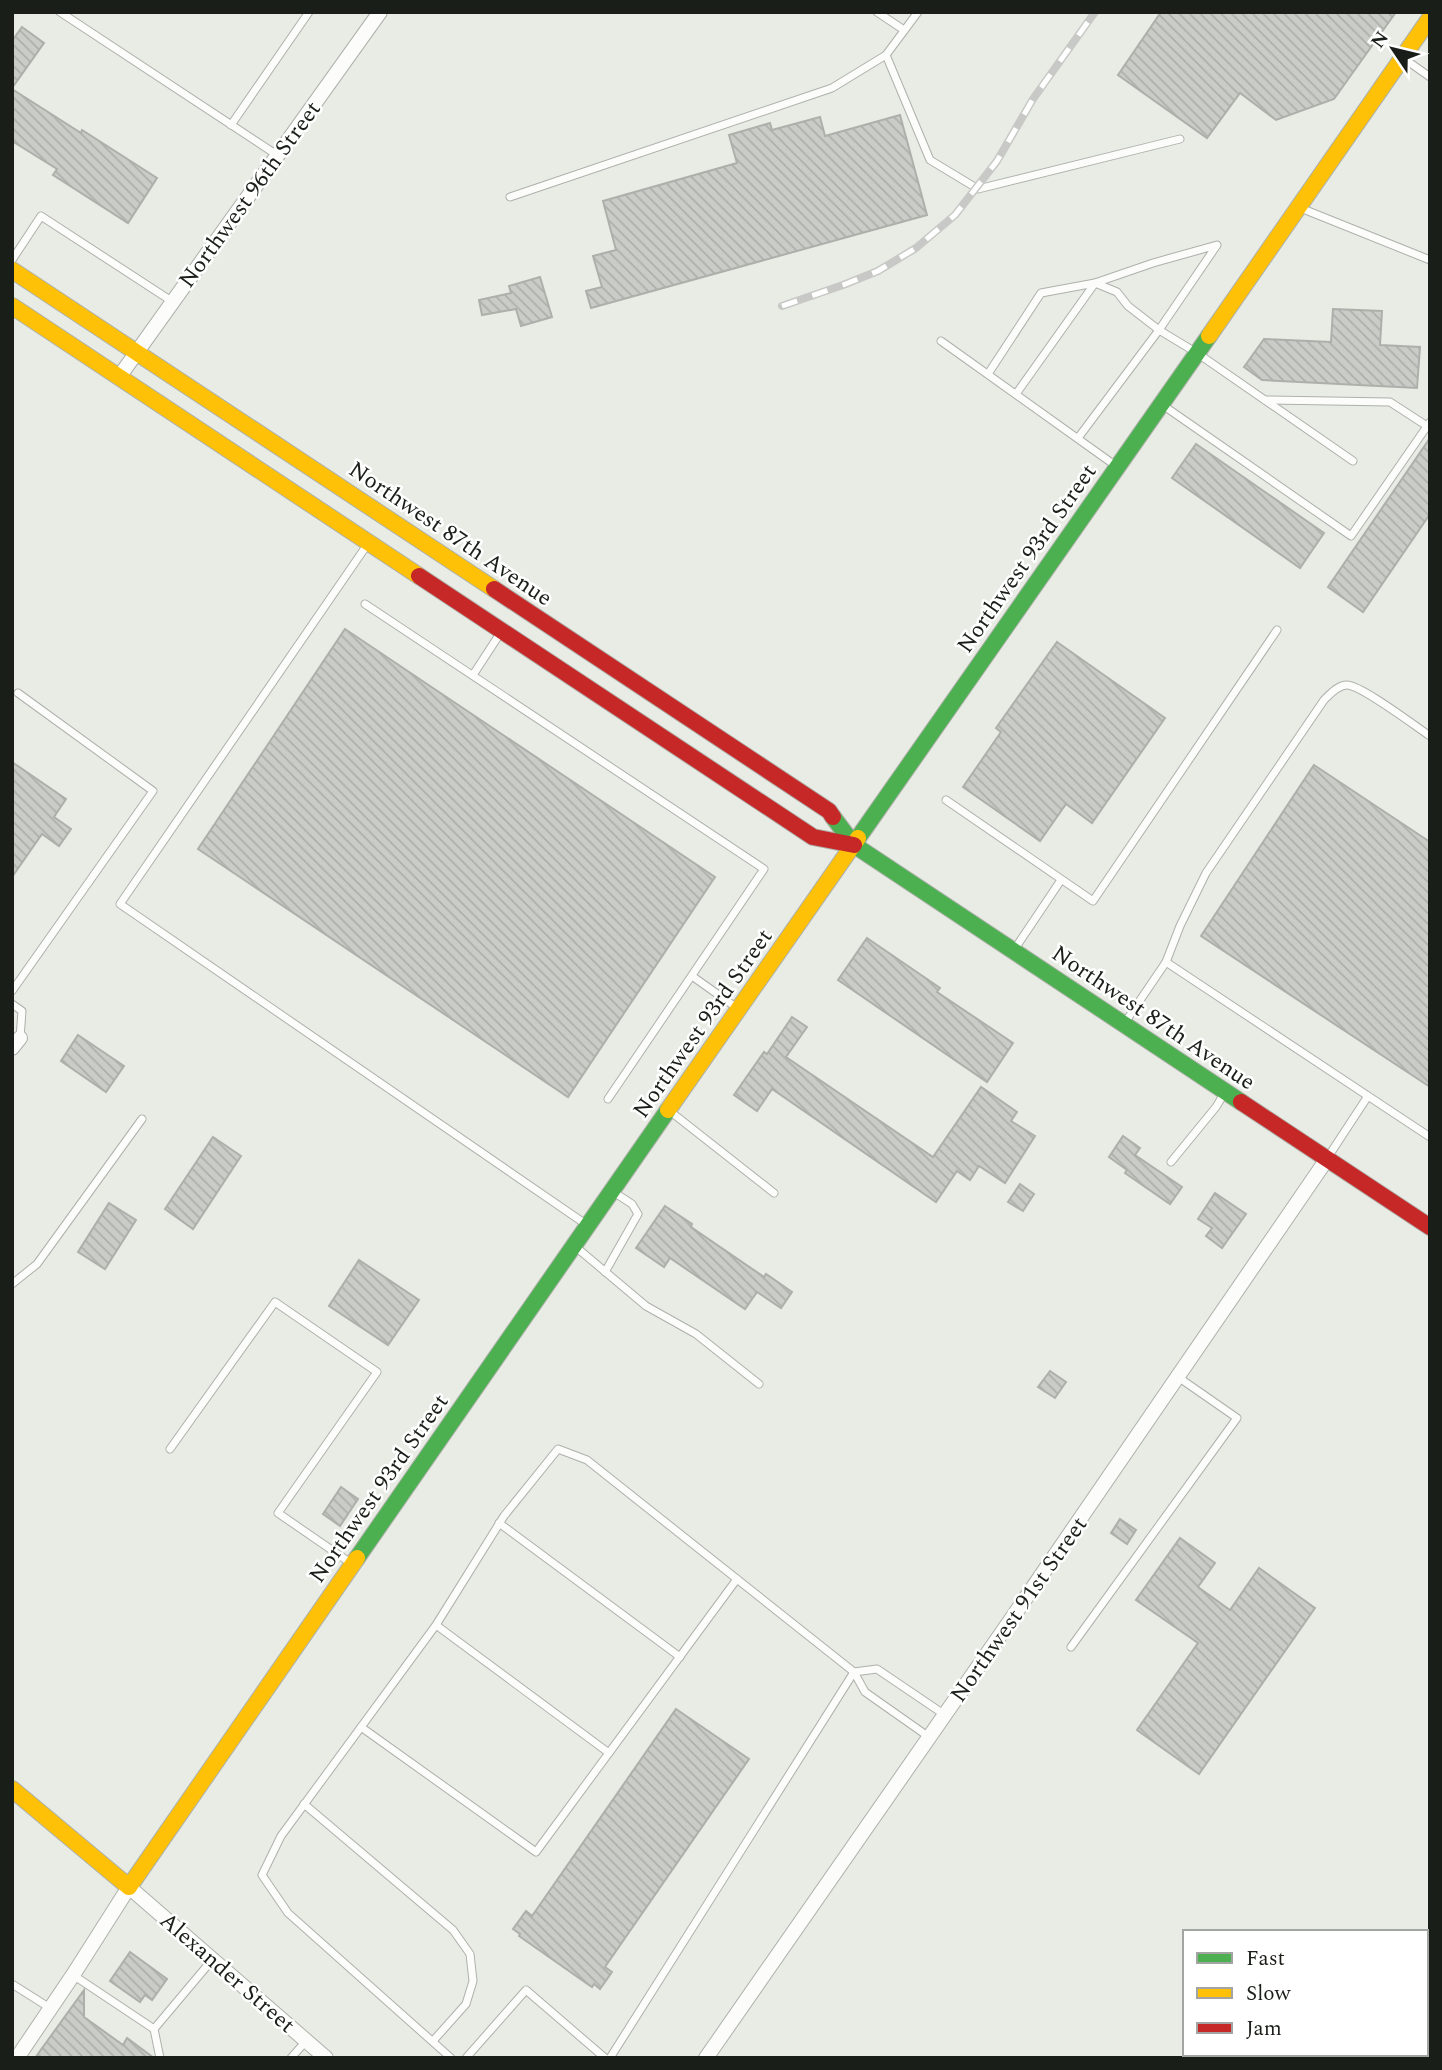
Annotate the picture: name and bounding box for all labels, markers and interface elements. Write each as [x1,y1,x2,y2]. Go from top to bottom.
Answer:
north arrow [1358,14,1428,84]
text: N [1364,25,1397,55]
street label: Northwest 96th Street [170,94,330,296]
street label: Northwest 87th Avenue [341,453,559,616]
street label: Northwest 93rd Street [949,457,1106,661]
street label: Northwest 93rd Street [625,922,782,1126]
street label: Northwest 87th Avenue [1044,937,1262,1100]
street label: Northwest 93rd Street [301,1387,458,1591]
street label: Northwest 91st Street [942,1510,1097,1710]
street label: Alexander Street [151,1904,303,2042]
legend [1183,1930,1428,2056]
text: Fast [1246,1943,1285,1975]
text: Slow [1246,1978,1292,2010]
text: Jam [1246,2013,1282,2045]

